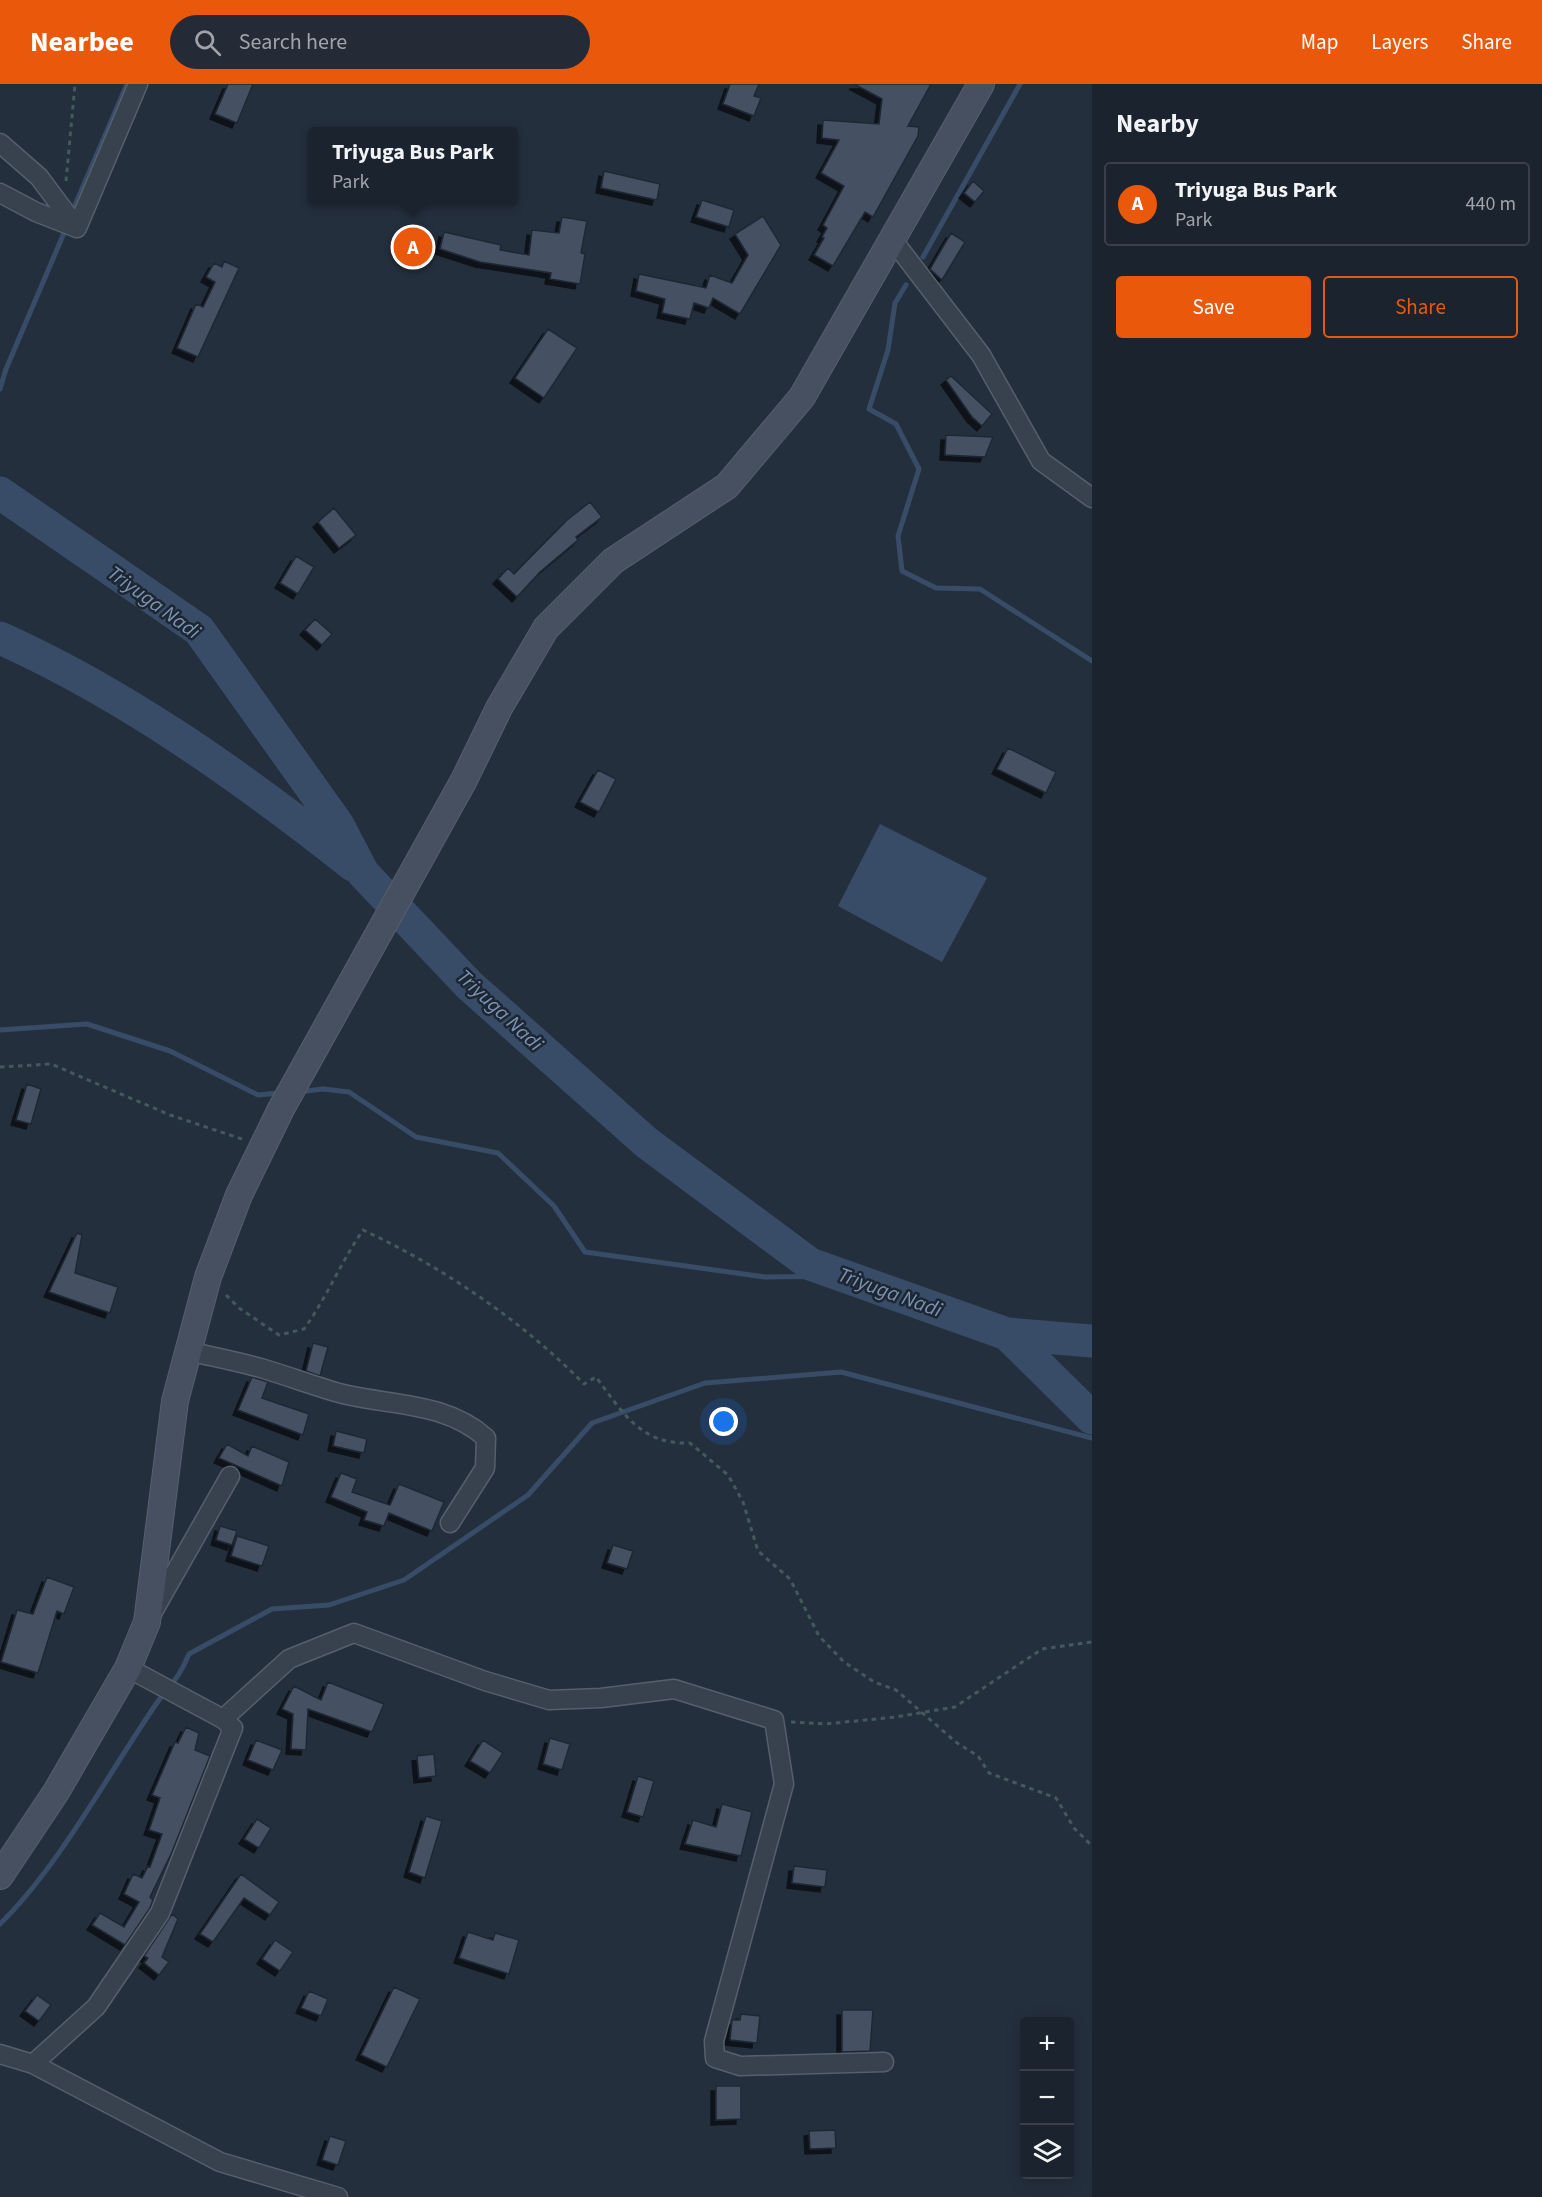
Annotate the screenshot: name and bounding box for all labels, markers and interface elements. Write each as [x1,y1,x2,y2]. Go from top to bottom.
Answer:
search box [170,15,590,69]
text: Nearbee [30,22,134,62]
icon: search [191,26,224,59]
text: Search here [239,26,347,58]
text: Map [1301,27,1338,57]
text: Layers [1371,27,1428,57]
text: Share [1461,27,1512,57]
text: Nearby [1116,105,1199,142]
popup [308,127,518,205]
text: Triyuga Bus Park [332,136,494,168]
text: Park [332,168,369,196]
text: Triyuga Bus Park [1175,174,1337,206]
text: A [1132,190,1143,218]
text: 440 m [1466,190,1516,218]
text: Park [1175,206,1212,234]
pin: A [394,224,432,270]
button: Save [1116,276,1311,338]
button: Share [1323,276,1518,338]
water label: Triyuga Nadi [101,558,208,647]
water label: Triyuga Nadi [450,962,551,1059]
water label: Triyuga Nadi [834,1259,947,1325]
your location [709,1407,738,1436]
map controls [1020,2017,1074,2179]
button: + [1020,2017,1074,2071]
button: − [1020,2071,1074,2125]
button: layers [1020,2125,1074,2179]

